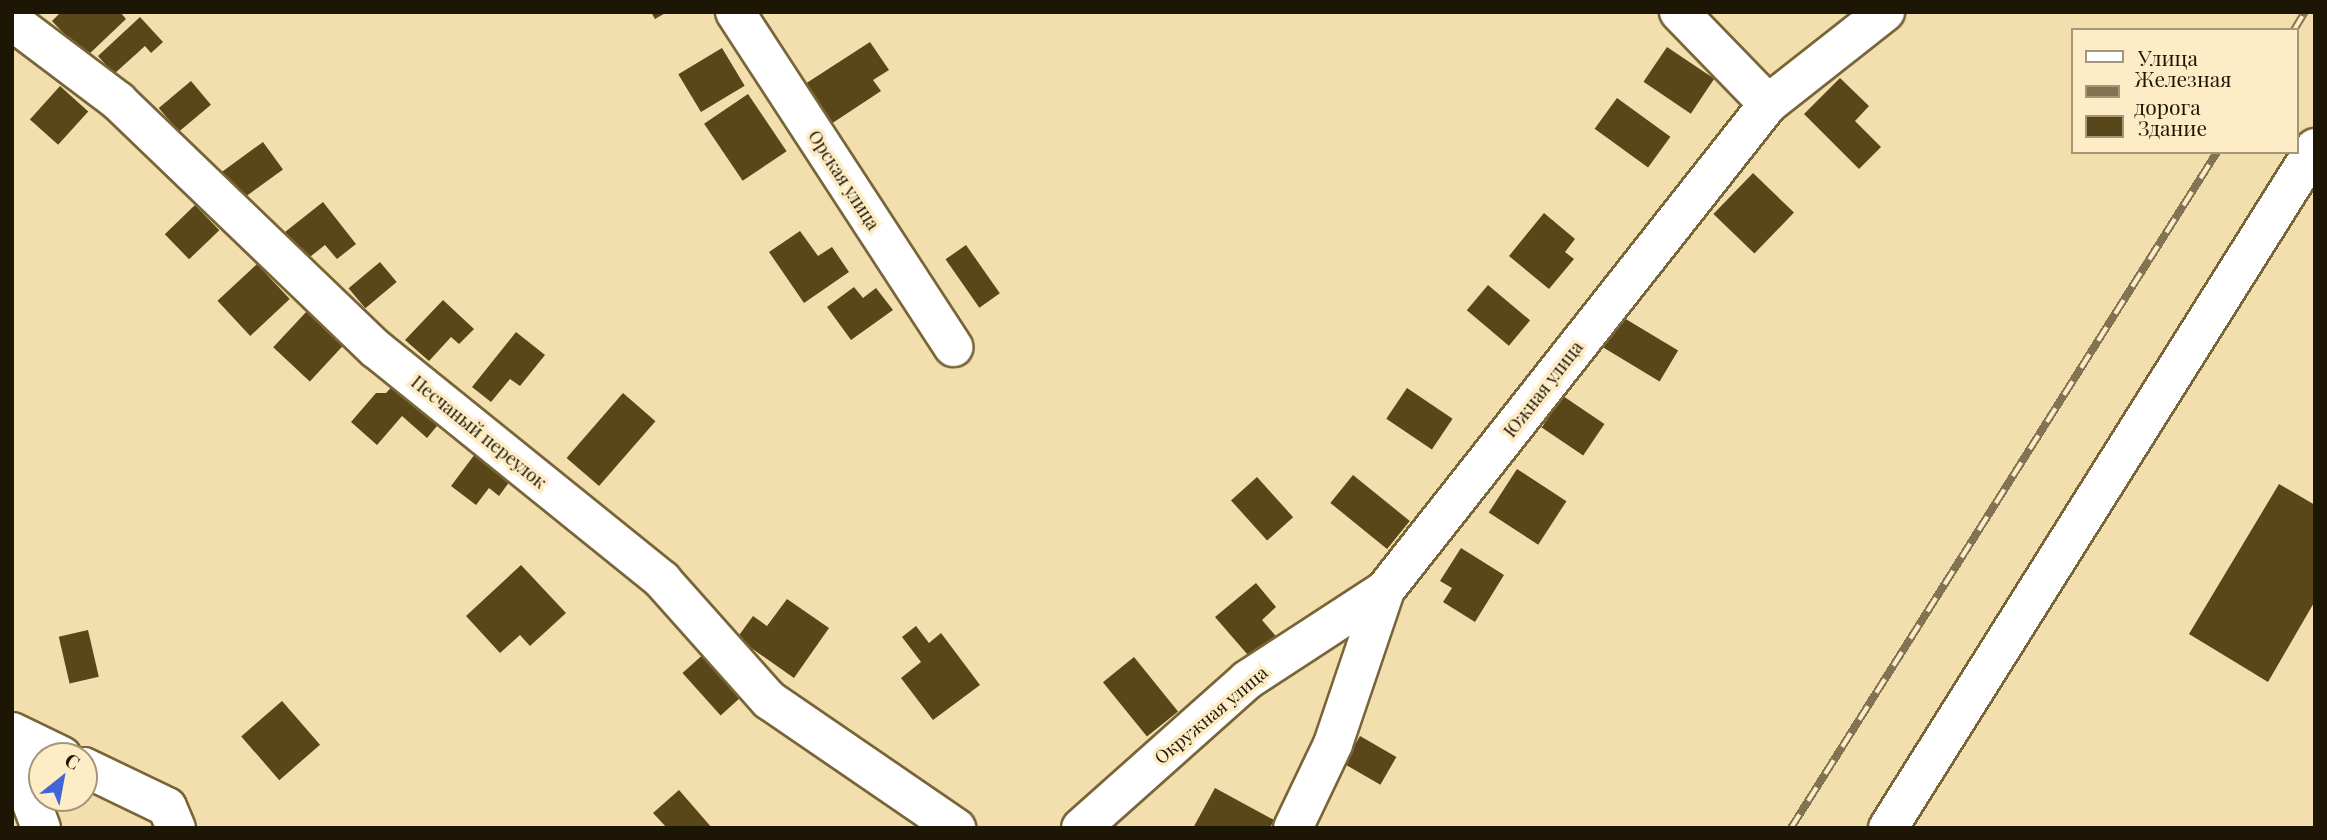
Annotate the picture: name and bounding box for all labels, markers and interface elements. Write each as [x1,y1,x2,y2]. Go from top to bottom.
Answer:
legend [2072,28,2299,154]
text: Улица [2138,43,2198,71]
text: Железная дорога [2134,64,2231,120]
text: Здание [2138,113,2207,141]
street label: Орская улица [804,126,884,234]
street label: Южная улица [1499,337,1587,441]
street label: Песчаный переулок [407,371,551,493]
street label: Окружная улица [1150,661,1272,769]
north arrow [28,742,98,812]
text: С [60,746,85,775]

